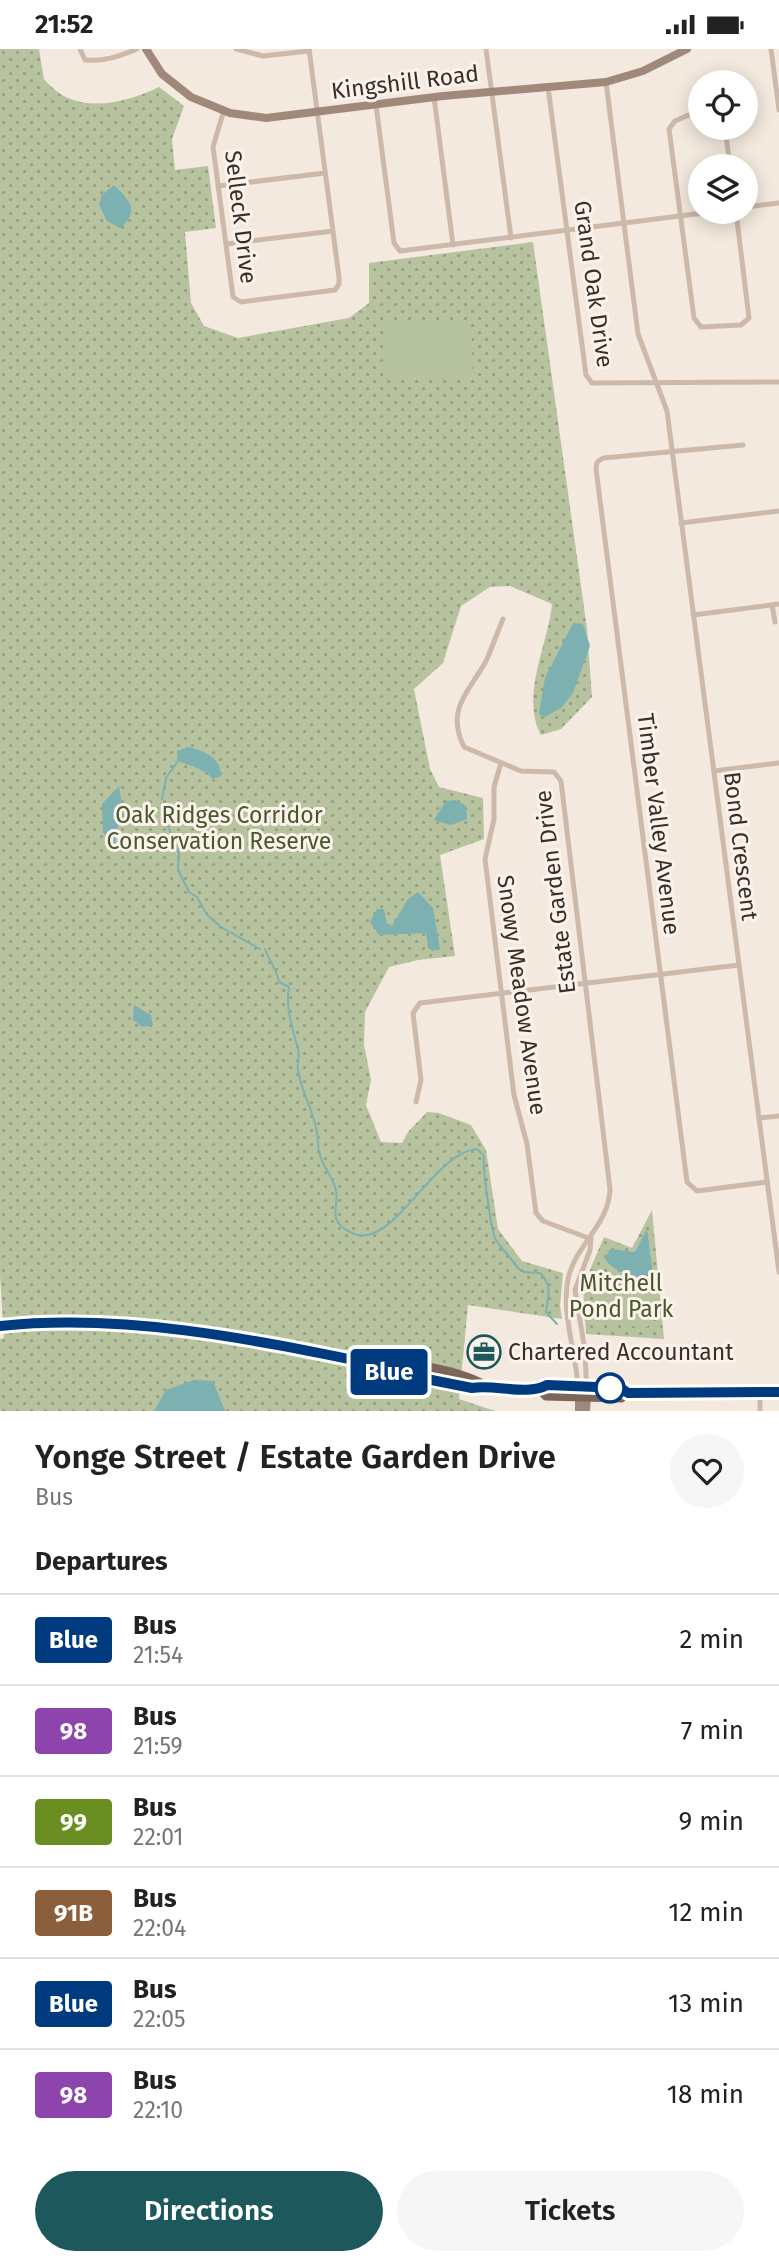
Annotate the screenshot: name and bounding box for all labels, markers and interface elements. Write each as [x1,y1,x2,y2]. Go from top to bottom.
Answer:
text: 21:52 [35,9,93,40]
street label: Kingshill Road [330,59,480,105]
map controls [688,70,758,224]
button: locate [688,70,758,140]
street label: Selleck Drive [219,149,263,285]
button: layers [688,154,758,224]
street label: Grand Oak Drive [568,199,620,369]
street label: Timber Valley Avenue [632,712,686,936]
street label: Bond Crescent [718,770,764,923]
street label: Estate Garden Drive [529,788,581,996]
park label: Oak Ridges Corridor Conservation Reserve [107,801,331,855]
street label: Snowy Meadow Avenue [491,873,553,1117]
park label: Mitchell Pond Park [569,1269,674,1323]
office icon: Chartered Accountant [465,1333,503,1371]
place label: Chartered Accountant [508,1338,734,1366]
line badge: Blue [340,1349,438,1395]
text: Blue [365,1358,413,1386]
unlabelled marker [595,1373,625,1403]
button: heart [670,1434,744,1508]
text: Yonge Street / Estate Garden Drive [35,1437,556,1477]
text: Bus [35,1483,73,1511]
text: Departures [35,1546,168,1577]
text: Bus [133,1610,176,1641]
text: 2 min [679,1624,744,1655]
text: Blue [49,1626,98,1654]
text: 21:54 [133,1641,183,1669]
text: Bus [133,1701,176,1732]
text: 7 min [681,1715,744,1746]
text: 98 [60,1717,87,1745]
text: 21:59 [133,1732,183,1760]
text: Bus [133,1792,176,1823]
text: 9 min [679,1806,744,1837]
text: 99 [60,1808,87,1836]
text: 22:01 [133,1823,184,1851]
text: Bus [133,1883,176,1914]
text: 12 min [668,1897,744,1928]
text: 91B [54,1899,93,1927]
text: 22:04 [133,1914,186,1942]
text: Bus [133,1974,176,2005]
text: 13 min [668,1988,744,2019]
text: Blue [49,1990,98,2018]
text: 22:05 [133,2005,186,2033]
text: Bus [133,2065,176,2096]
text: 18 min [667,2079,744,2110]
text: 98 [60,2081,87,2109]
text: 22:10 [133,2096,183,2124]
button: Directions [35,2171,383,2251]
button: Tickets [397,2171,744,2251]

